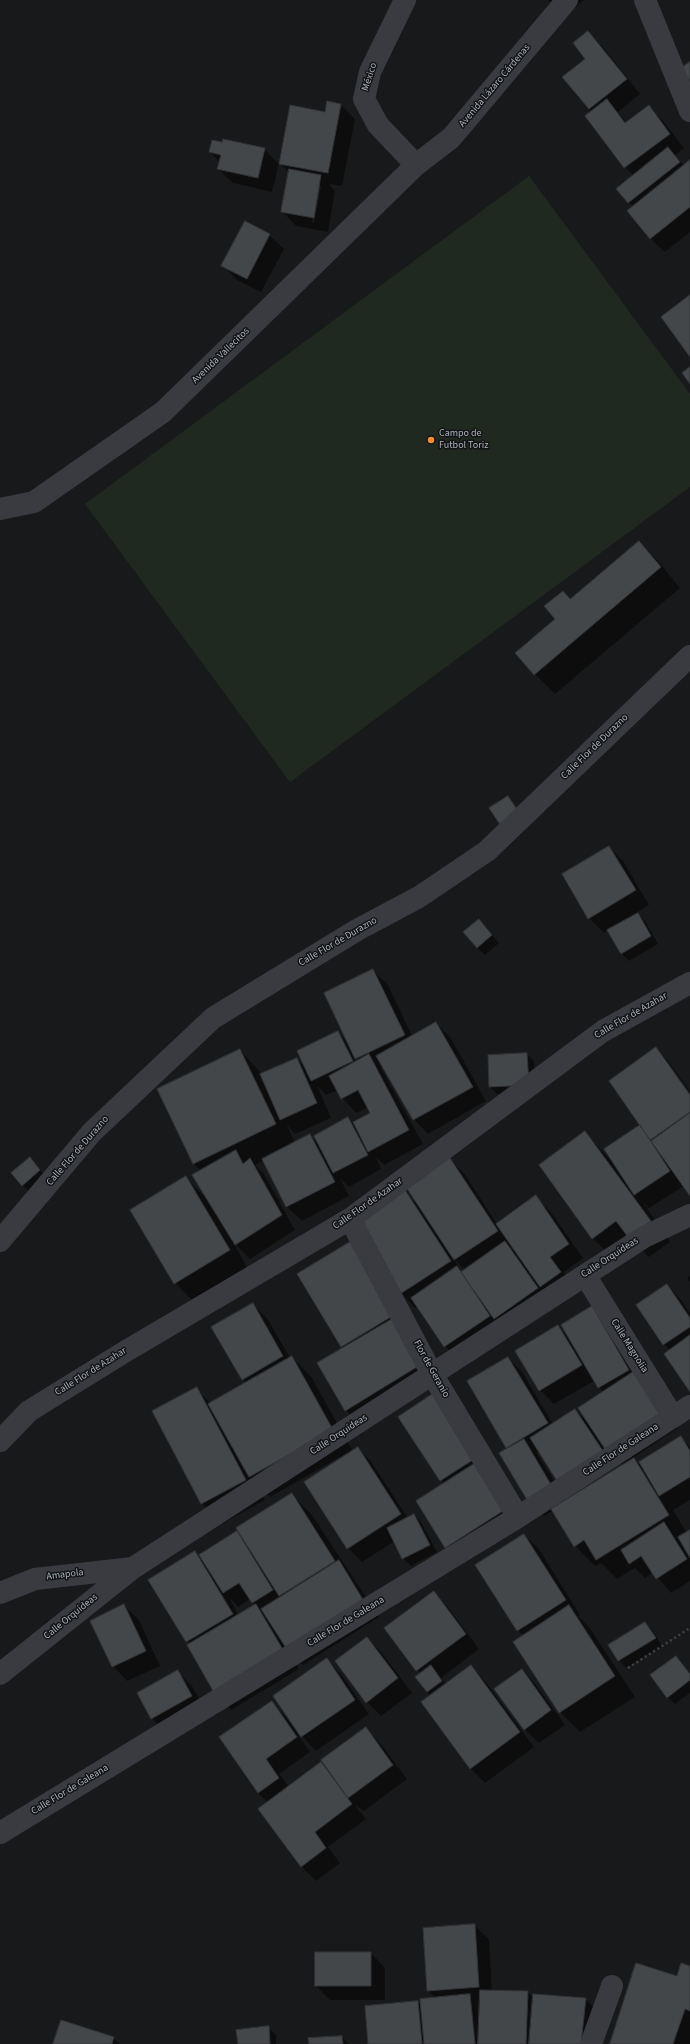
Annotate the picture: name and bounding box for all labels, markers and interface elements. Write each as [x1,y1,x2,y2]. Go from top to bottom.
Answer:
street label: Avenida Lázaro Cárdenas [457,42,533,130]
street label: México [360,61,380,93]
street label: Avenida Vallecitos [190,326,252,386]
place label: Campo de Futbol Toriz [439,428,488,452]
marker: Campo de Futbol Toriz [426,435,436,445]
street label: Calle Flor de Durazno [559,712,631,782]
street label: Calle Flor de Durazno [297,915,379,969]
street label: Calle Flor de Azahar [592,990,670,1042]
street label: Calle Flor de Durazno [44,1114,112,1188]
street label: Calle Flor de Azahar [331,1176,405,1232]
street label: Calle Orquídeas [579,1235,641,1281]
street label: Calle Magnolia [608,1317,650,1375]
street label: Flor de Geranio [410,1338,452,1400]
street label: Calle Flor de Azahar [53,1345,129,1399]
street label: Calle Orquídeas [308,1412,370,1458]
street label: Calle Flor de Galeana [581,1421,661,1479]
street label: Amapola [46,1567,84,1583]
street label: Calle Orquídeas [42,1592,100,1642]
street label: Calle Flor de Galeana [305,1594,387,1650]
street label: Calle Flor de Galeana [29,1762,111,1818]

